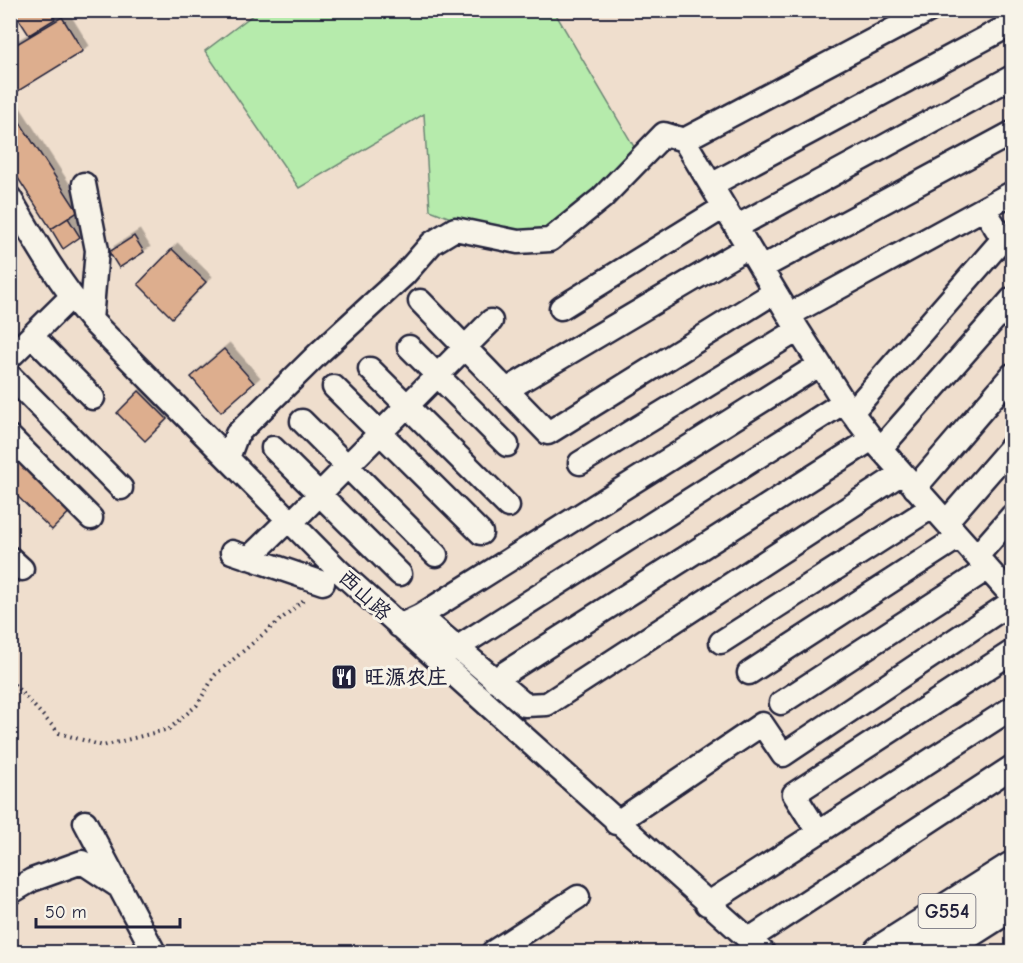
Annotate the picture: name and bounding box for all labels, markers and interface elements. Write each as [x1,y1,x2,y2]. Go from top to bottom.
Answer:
street label: 西山路 [334,565,396,625]
restaurant icon: 旺源农庄 [329,662,359,692]
place label: 旺源农庄 [364,665,448,689]
scale bar [36,891,180,929]
road number: G554 [918,894,976,928]
text: 50 m [45,902,87,923]

